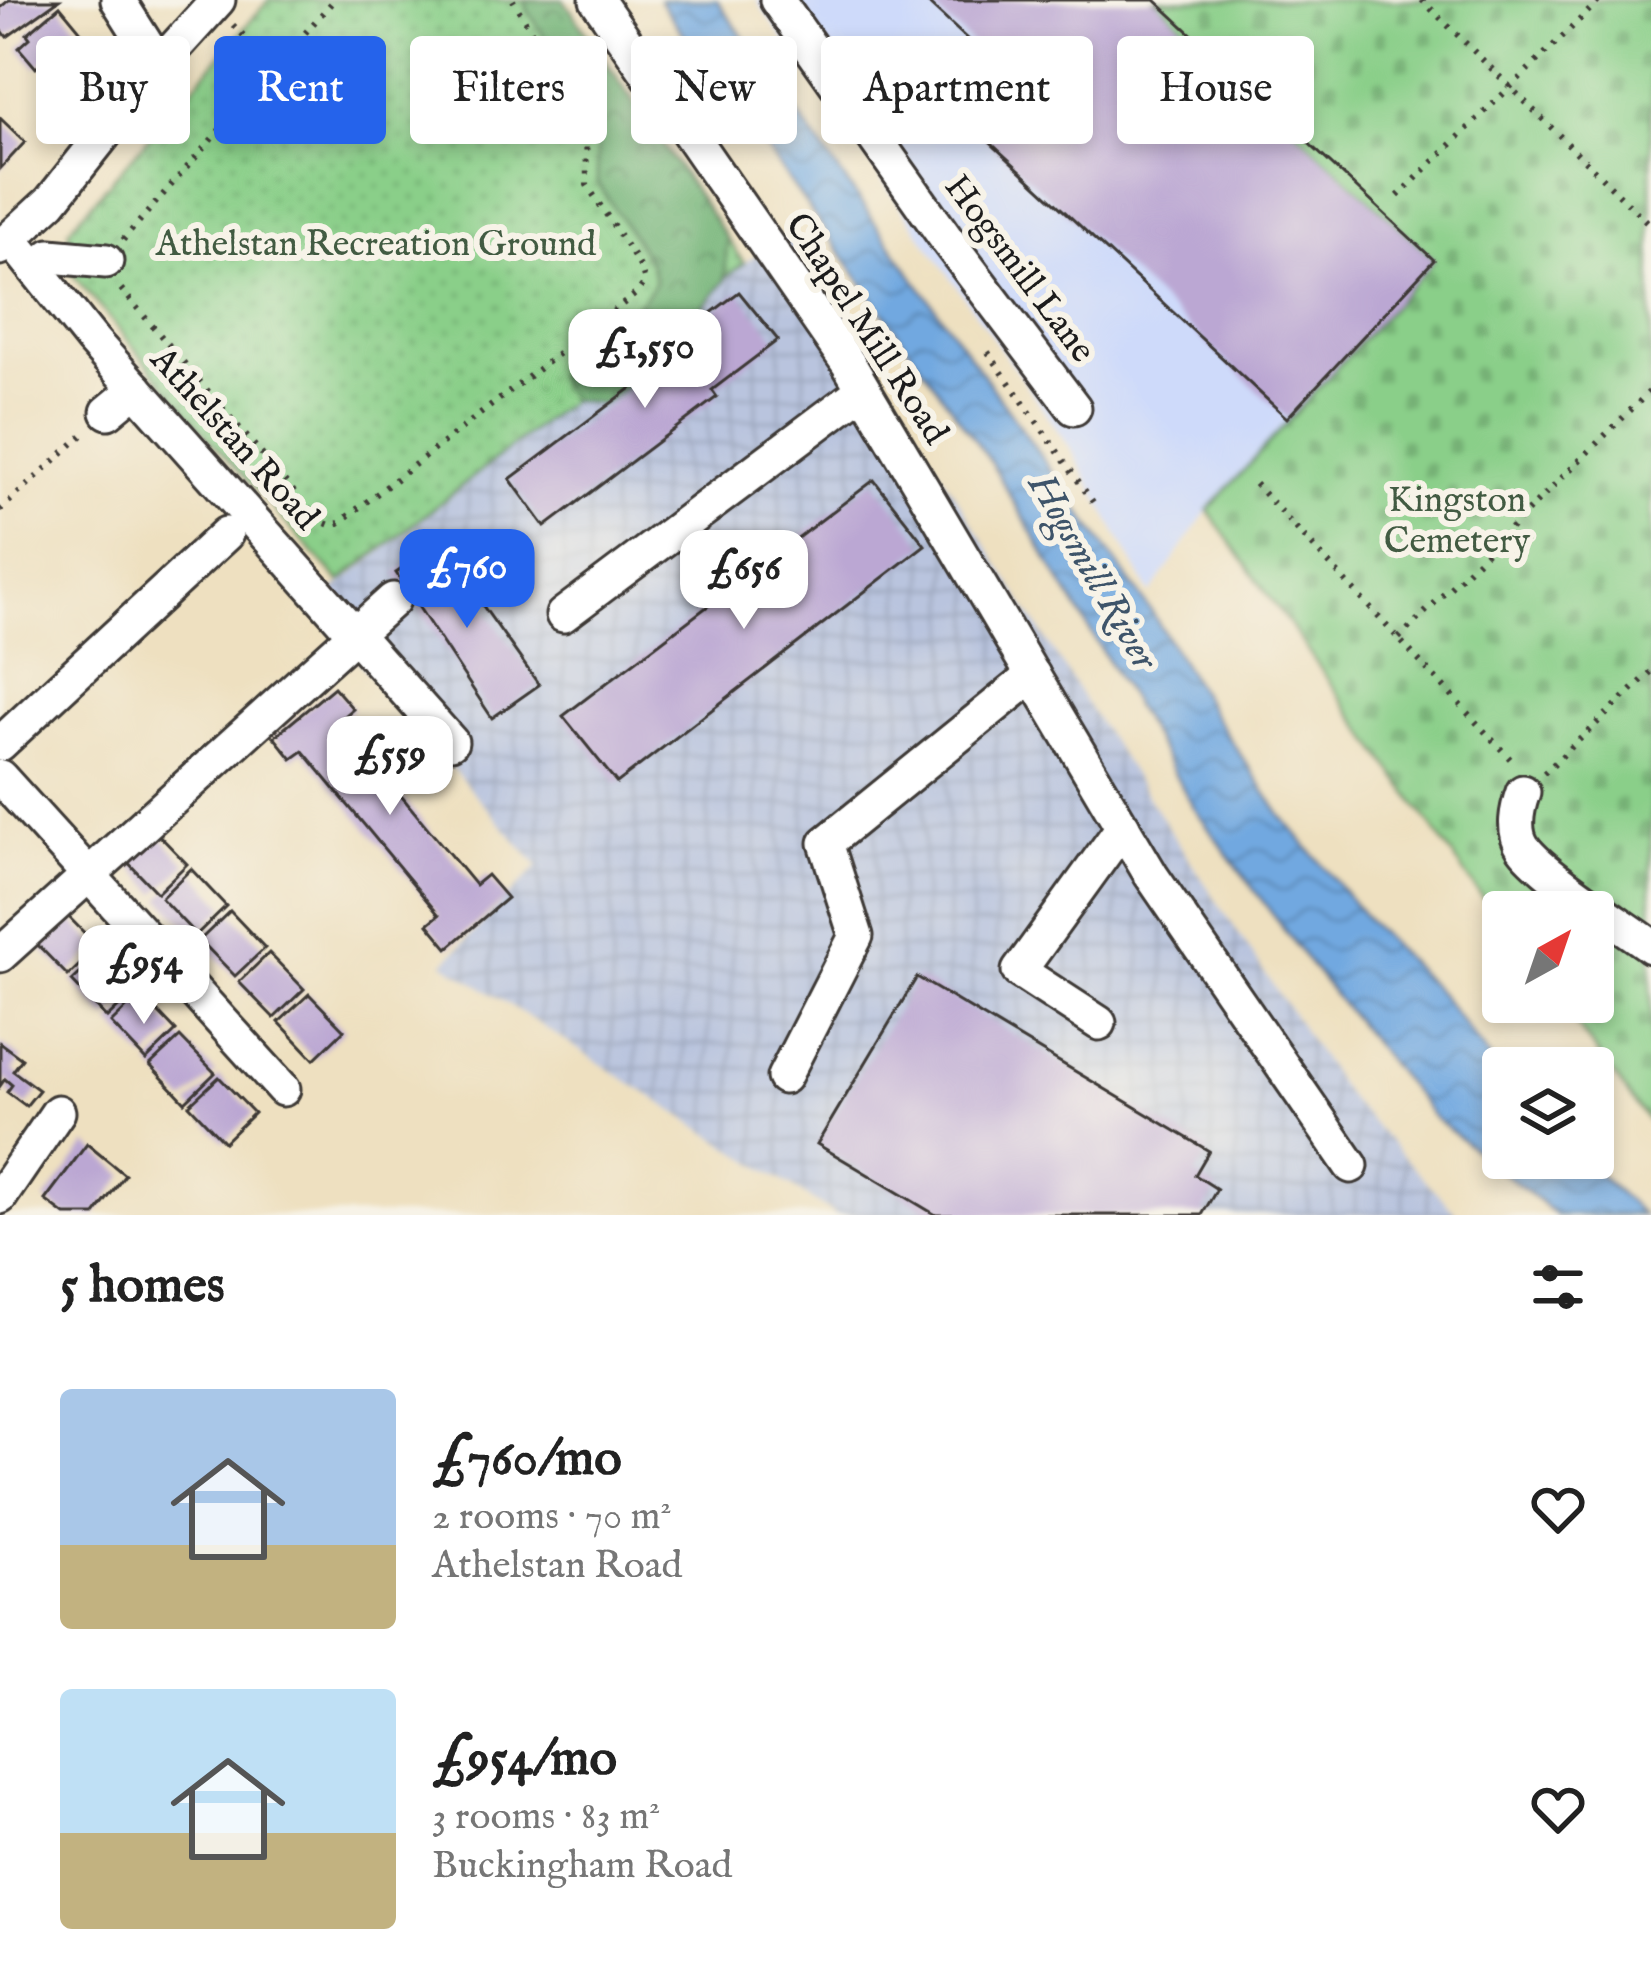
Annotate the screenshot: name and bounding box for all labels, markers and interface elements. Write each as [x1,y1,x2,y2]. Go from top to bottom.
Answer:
chip: Buy [36,36,190,144]
chip: Rent [214,36,386,144]
chip: Filters [410,36,607,144]
chip: New [631,36,797,144]
chip: Apartment [821,36,1093,144]
chip: House [1117,36,1314,144]
street label: Hogsmill Lane [933,166,1105,372]
street label: Chapel Mill Road [774,205,958,454]
park label: Athelstan Recreation Ground [155,222,597,268]
pin: £1,550 [547,309,743,411]
text: £1,550 [595,323,695,372]
street label: Athelstan Road [139,337,329,541]
water label: Hogsmill River [1015,464,1169,681]
park label: Kingston Cemetery [1384,478,1530,565]
pin: £760 [396,529,538,631]
pin: £656 [673,530,815,632]
text: £760 [427,543,507,592]
text: £656 [707,544,781,593]
pin: £559 [319,716,461,818]
text: £559 [354,730,426,779]
north arrow [1482,891,1614,1023]
map controls [1482,891,1614,1179]
pin: £954 [73,925,215,1027]
text: £954 [105,939,183,988]
button: layers [1482,1047,1614,1179]
icon: filters [1525,1254,1591,1320]
text: 5 homes [60,1255,225,1320]
text: £760/mo [432,1428,622,1493]
icon: home [156,1437,300,1581]
icon: heart [1525,1476,1591,1542]
text: 2 rooms · 70 m² [432,1493,672,1542]
text: Athelstan Road [432,1542,682,1591]
text: £954/mo [432,1728,617,1793]
icon: home [156,1737,300,1881]
icon: heart [1525,1776,1591,1842]
text: 3 rooms · 83 m² [432,1793,660,1842]
text: Buckingham Road [432,1842,732,1891]

